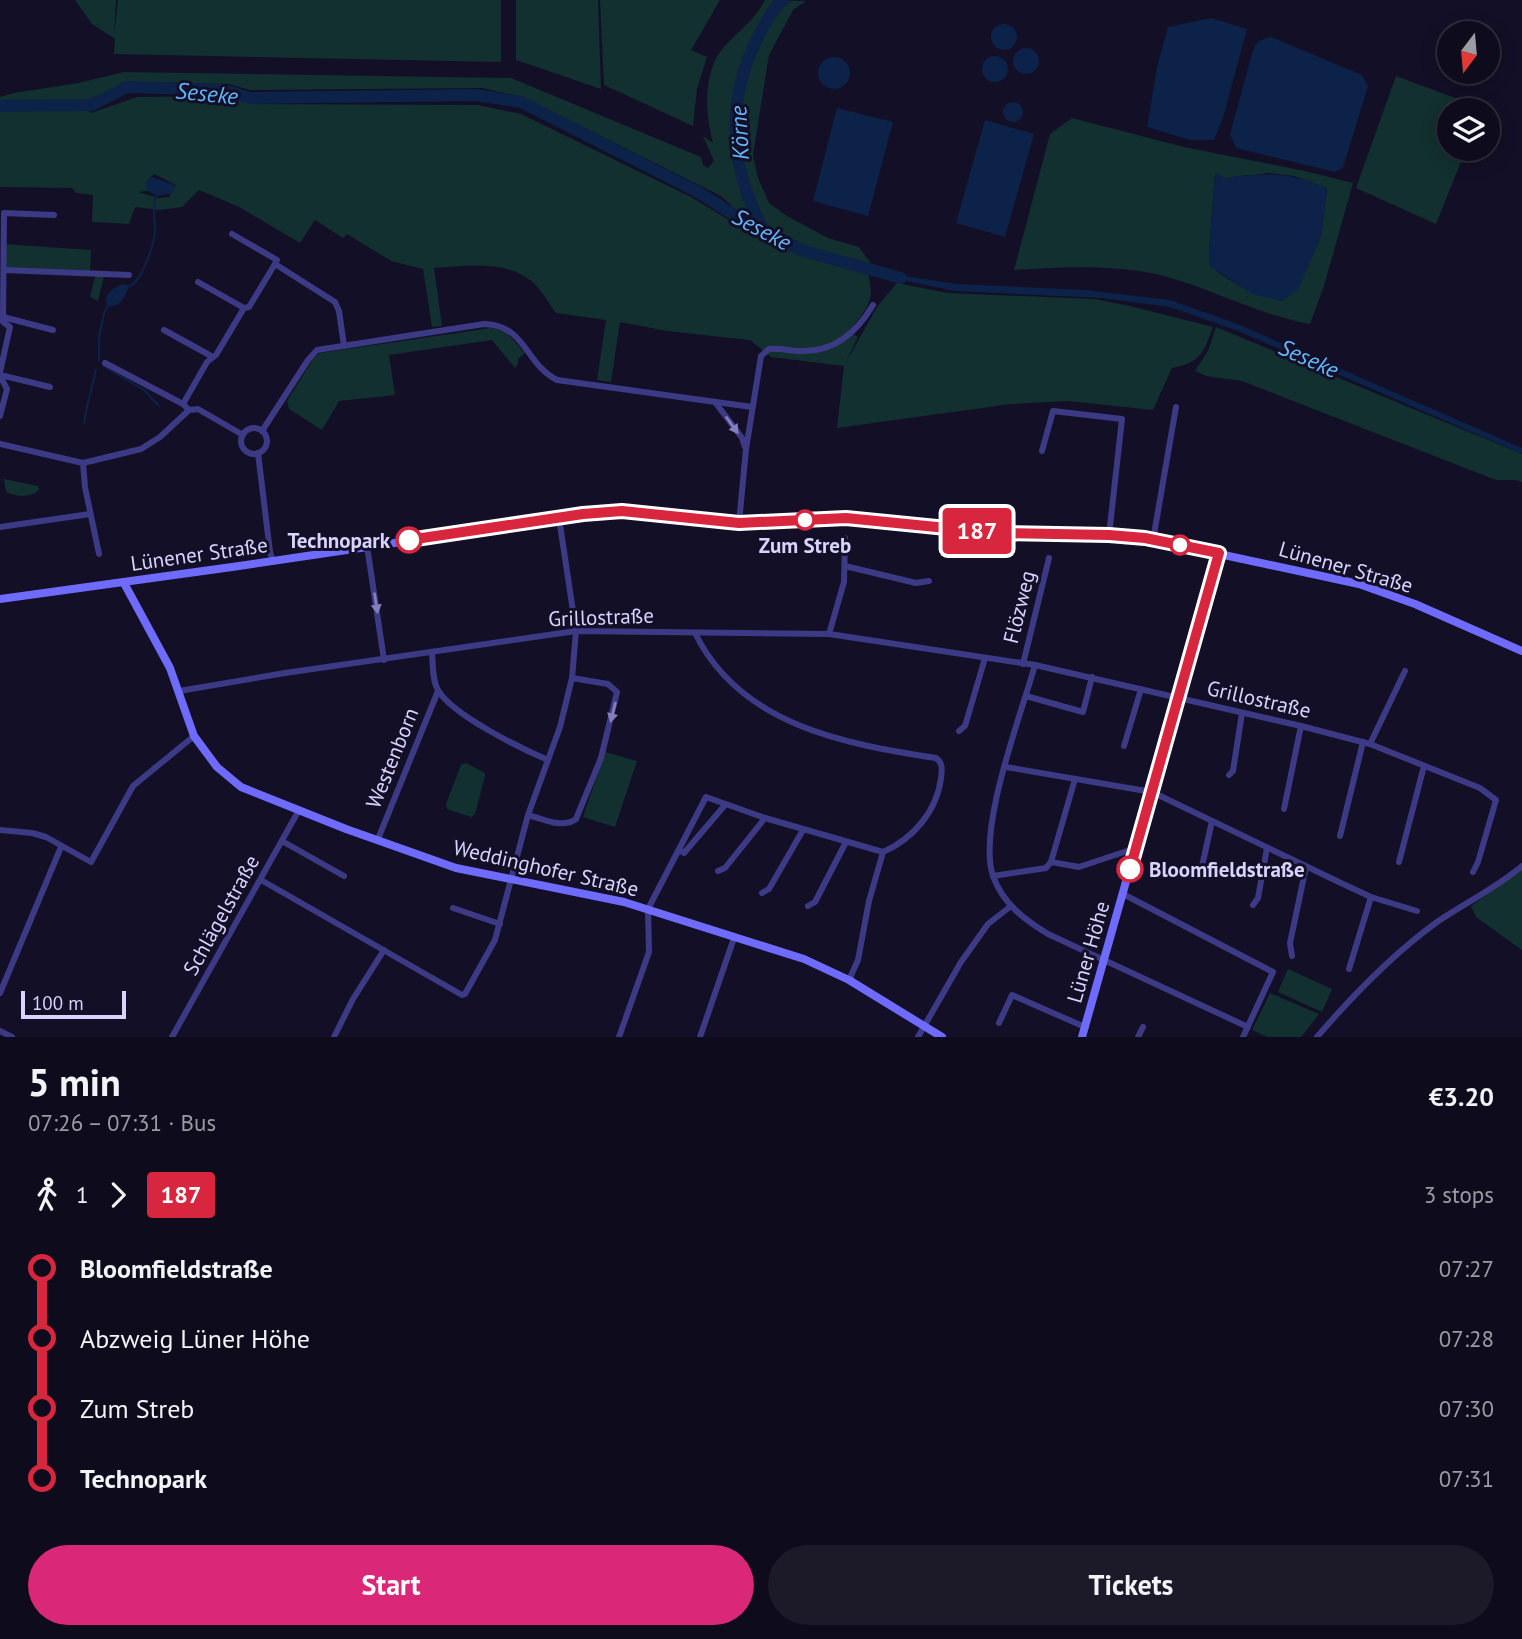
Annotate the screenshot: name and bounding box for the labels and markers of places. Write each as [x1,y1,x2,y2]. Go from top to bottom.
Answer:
marker: Zum Streb [795,510,815,530]
place label: Technopark [287,527,391,554]
marker: Technopark [396,527,422,553]
place label: Zum Streb [759,532,851,559]
unlabelled marker [1170,535,1190,555]
marker: Bloomfieldstraße [1117,856,1143,882]
place label: Bloomfieldstraße [1149,856,1305,883]

